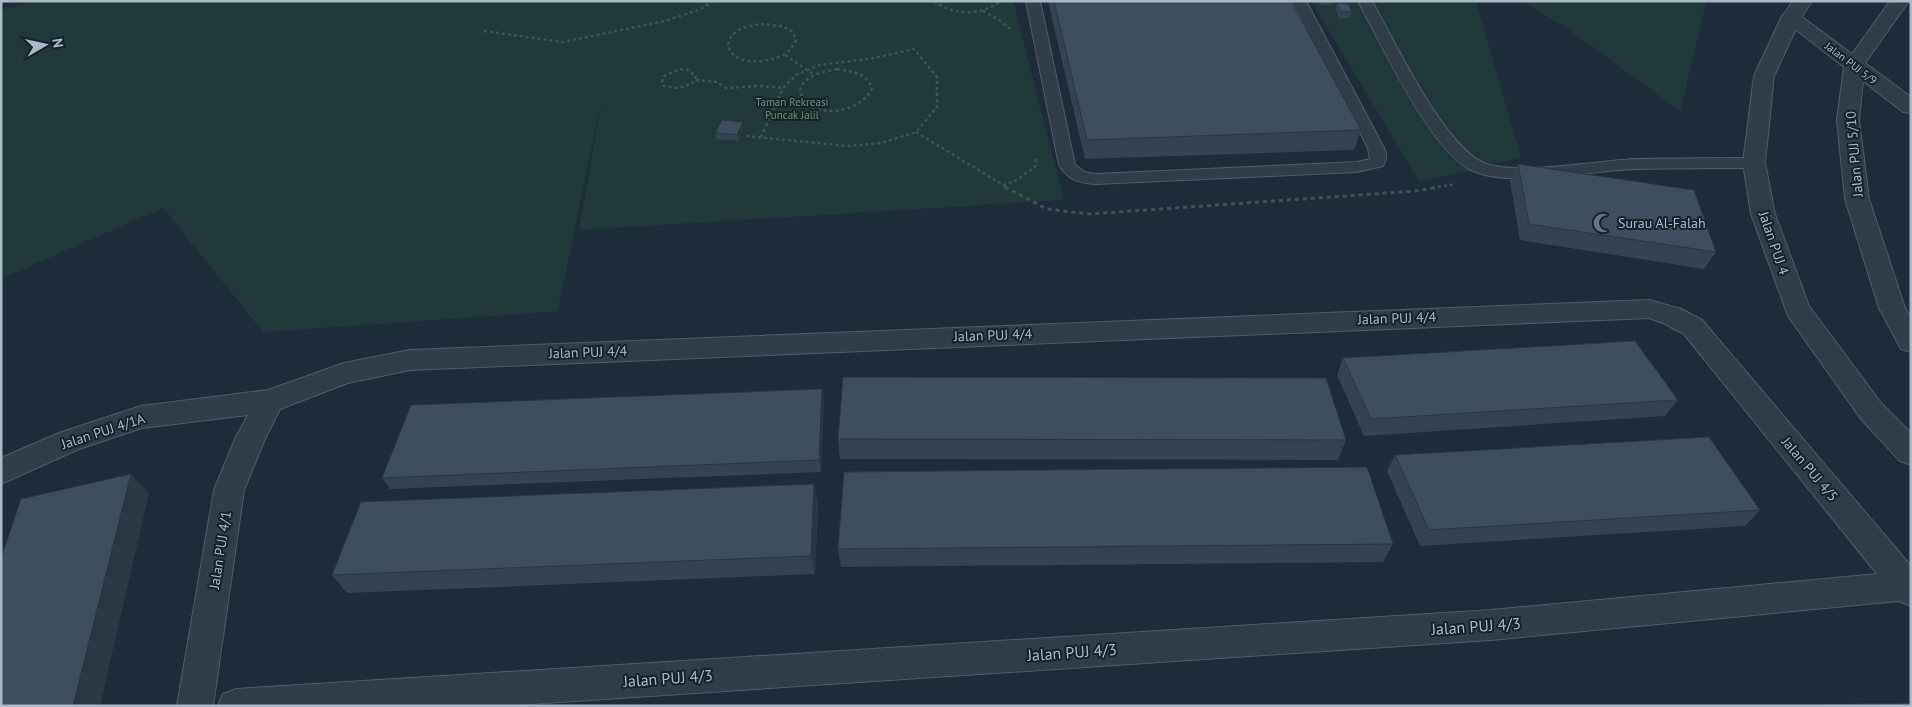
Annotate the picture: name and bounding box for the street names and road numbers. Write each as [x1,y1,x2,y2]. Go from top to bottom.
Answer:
street label: Jalan PUJ 5/9 [1821,38,1880,87]
street label: Jalan PUJ 5/10 [1841,110,1867,199]
street label: Jalan PUJ 4 [1754,208,1793,277]
street label: Jalan PUJ 4/4 [1356,308,1437,328]
street label: Jalan PUJ 4/4 [952,325,1033,345]
street label: Jalan PUJ 4/4 [547,342,628,362]
street label: Jalan PUJ 4/1A [58,409,148,453]
street label: Jalan PUJ 4/5 [1777,432,1842,505]
street label: Jalan PUJ 4/1 [205,510,235,591]
street label: Jalan PUJ 4/3 [1430,613,1521,639]
street label: Jalan PUJ 4/3 [1026,639,1117,665]
street label: Jalan PUJ 4/3 [622,665,713,691]

